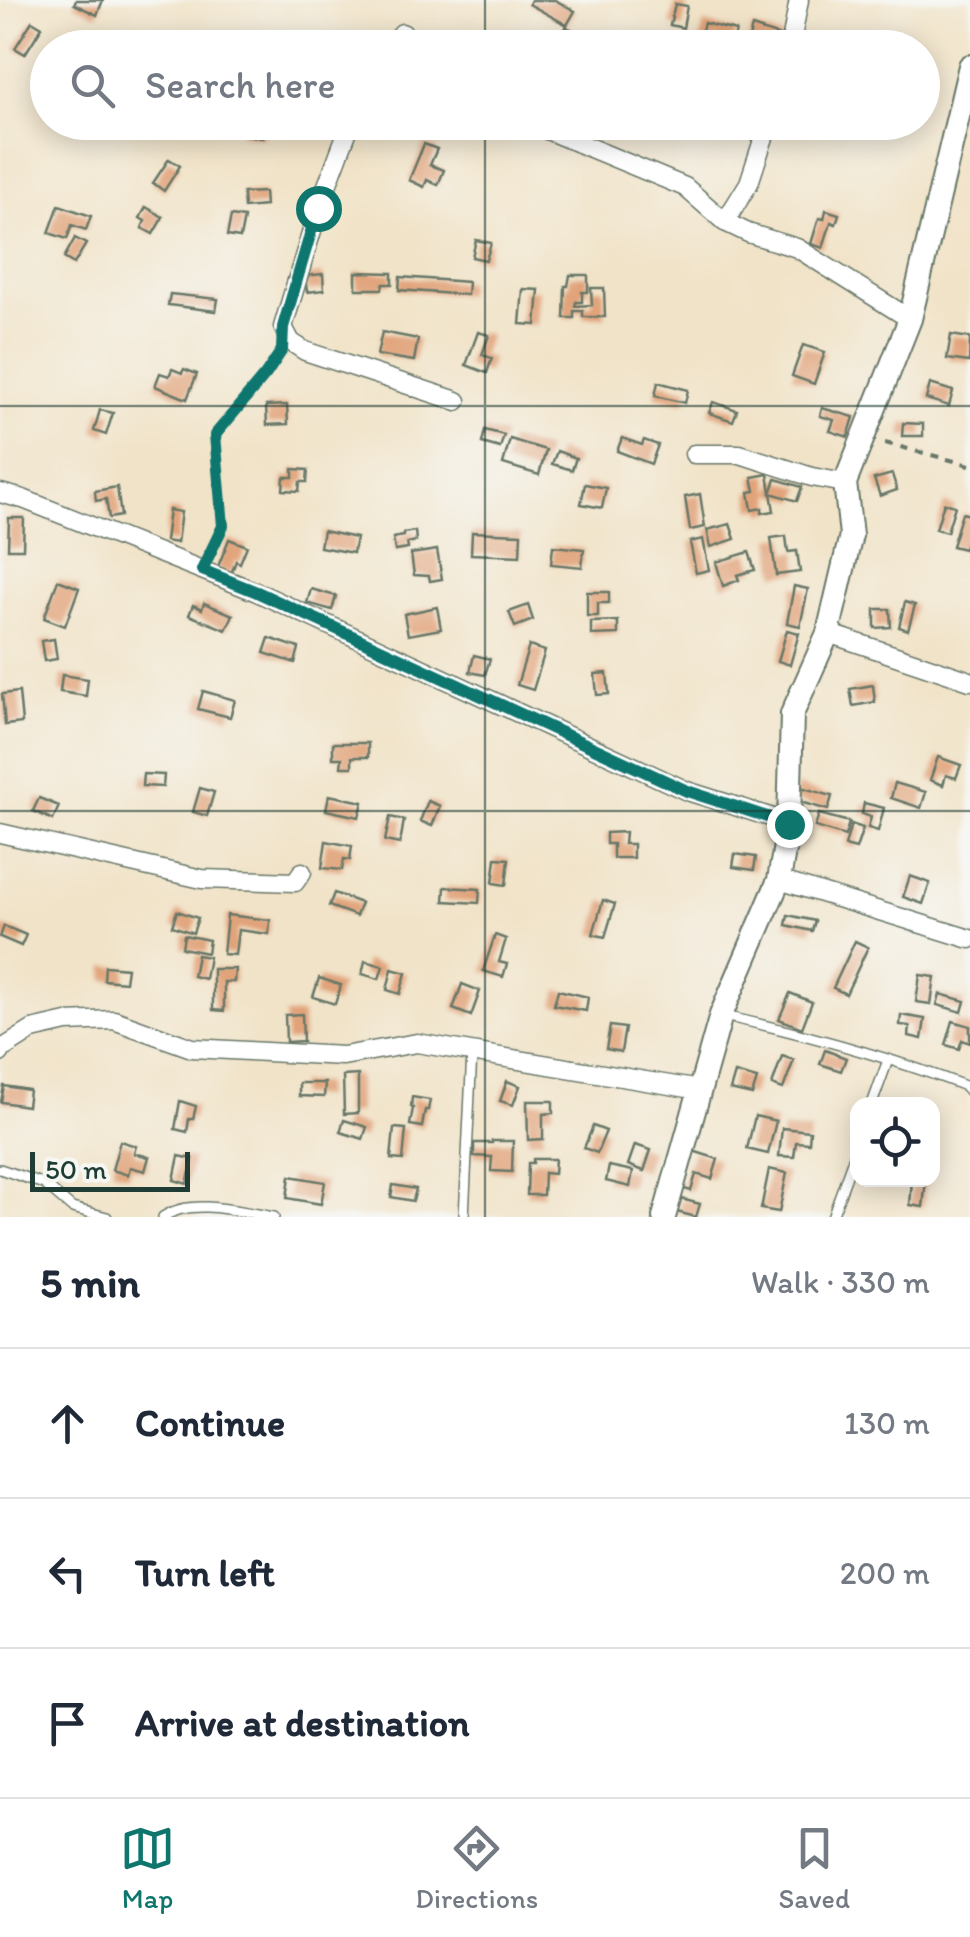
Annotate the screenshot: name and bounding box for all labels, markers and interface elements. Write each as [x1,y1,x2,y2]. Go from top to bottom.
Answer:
search box [30,30,940,140]
icon: search [65,58,120,113]
text: Search here [145,62,336,108]
route start [296,186,342,232]
route end [767,802,813,848]
map controls [850,1097,940,1187]
button: locate [850,1097,940,1187]
scale bar [30,1147,190,1192]
text: 50 m [45,1152,107,1186]
text: 5 min [40,1257,140,1308]
text: Walk · 330 m [751,1263,930,1301]
icon: ahead [40,1396,95,1451]
text: Continue [135,1400,285,1446]
text: 130 m [844,1404,930,1442]
icon: left [40,1546,95,1601]
text: Turn left [135,1550,275,1596]
text: 200 m [840,1554,930,1592]
icon: arrive [40,1696,95,1751]
text: Arrive at destination [135,1700,470,1746]
tab: Map [120,1821,175,1915]
tab: Directions [415,1821,538,1915]
tab: Saved [778,1821,850,1915]

